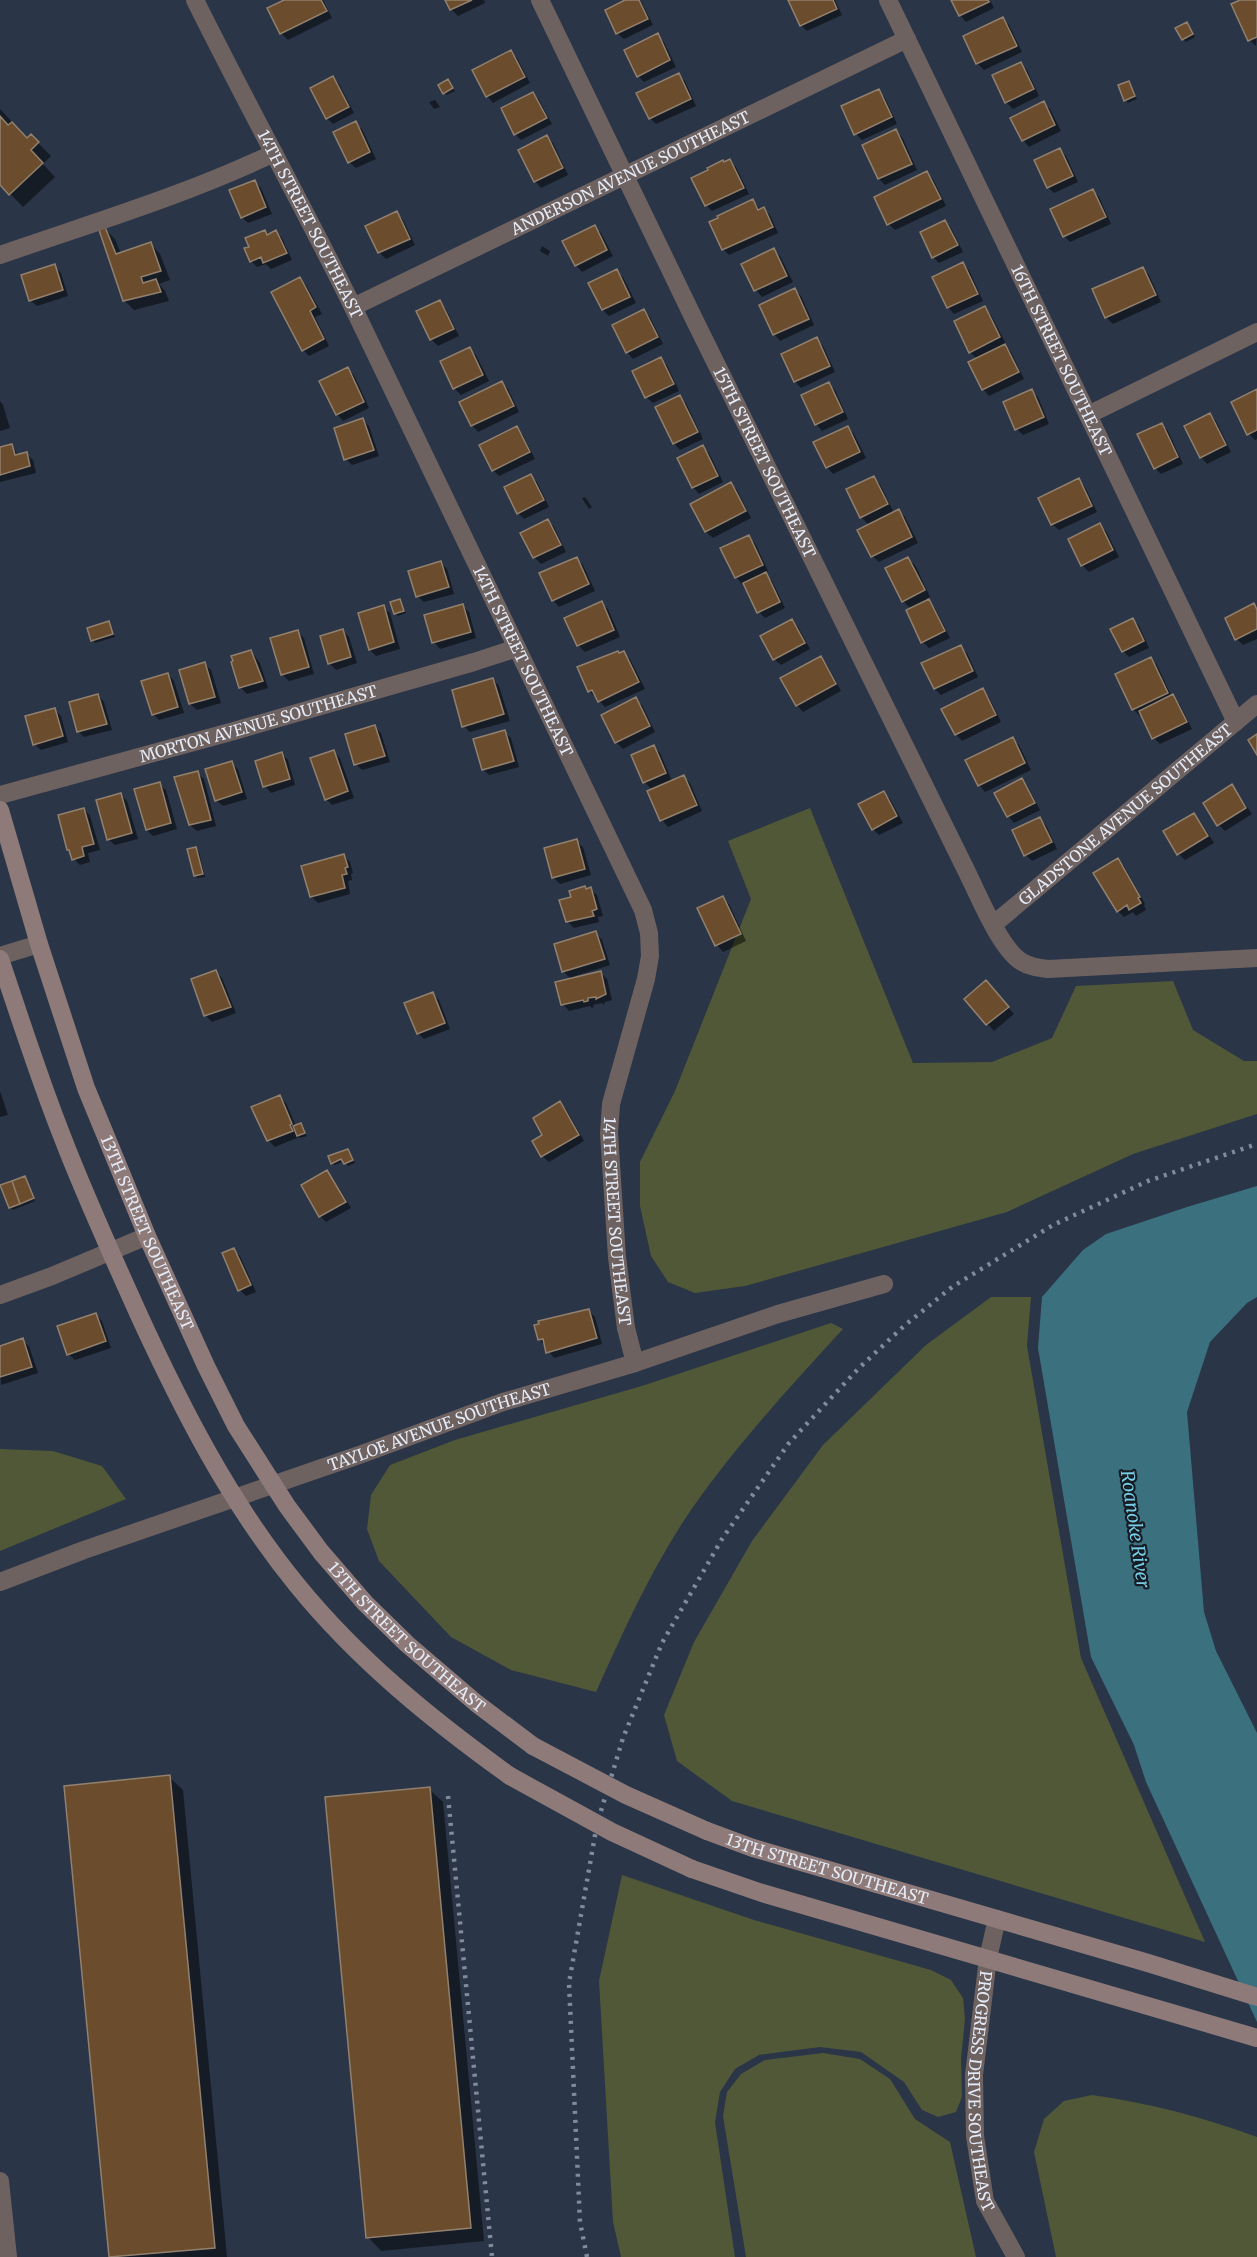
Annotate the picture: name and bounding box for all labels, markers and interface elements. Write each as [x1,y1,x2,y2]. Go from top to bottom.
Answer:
street label: ANDERSON AVENUE SOUTHEAST [507,107,753,240]
street label: 14TH STREET SOUTHEAST [253,126,367,322]
street label: 16TH STREET SOUTHEAST [1007,261,1116,459]
street label: 15TH STREET SOUTHEAST [709,364,820,561]
street label: 14TH STREET SOUTHEAST [469,562,578,760]
street label: MORTON AVENUE SOUTHEAST [137,680,379,766]
street label: GLADSTONE AVENUE SOUTHEAST [1014,719,1236,909]
street label: 14TH STREET SOUTHEAST [599,1116,636,1327]
street label: 13TH STREET SOUTHEAST [97,1132,198,1333]
street label: TAYLOE AVENUE SOUTHEAST [325,1378,553,1475]
water label: Roanoke River [1116,1469,1155,1590]
street label: 13TH STREET SOUTHEAST [324,1557,489,1717]
street label: 13TH STREET SOUTHEAST [723,1829,931,1908]
street label: PROGRESS DRIVE SOUTHEAST [964,1970,999,2215]

